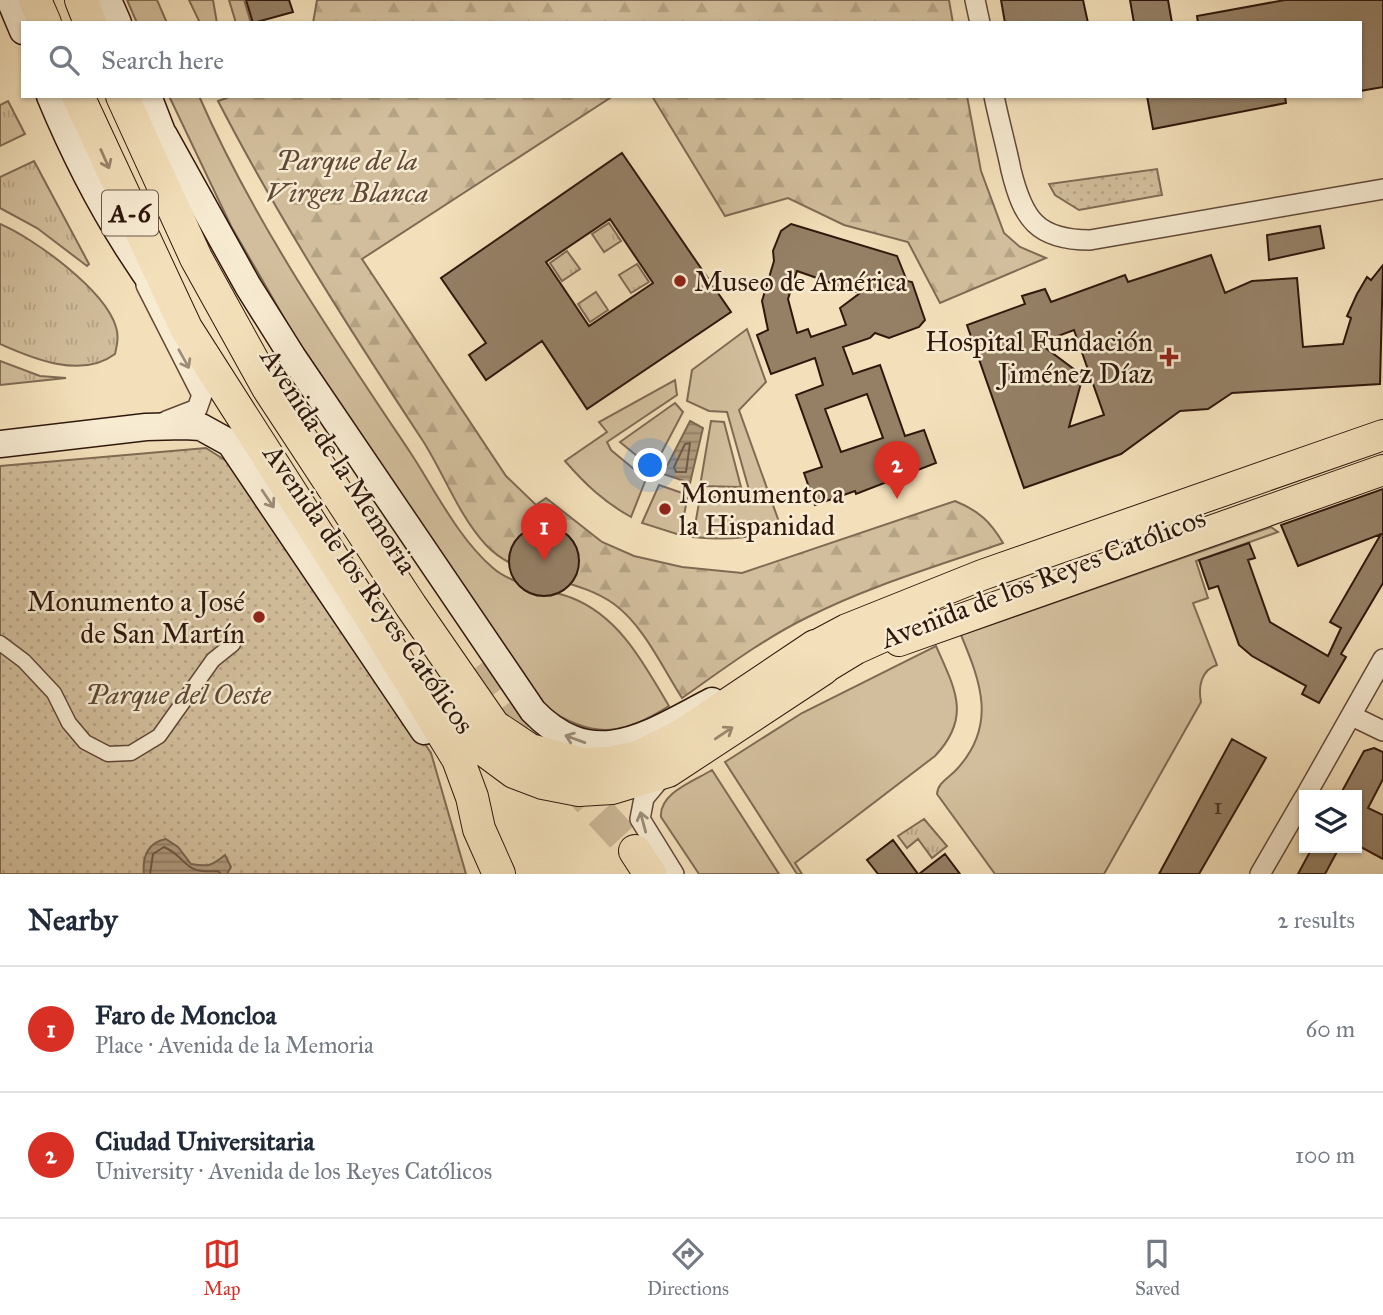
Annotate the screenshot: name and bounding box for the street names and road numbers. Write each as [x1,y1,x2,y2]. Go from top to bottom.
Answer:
road number: A-6 [102,190,158,235]
street label: Avenida de la Memoria [252,341,425,581]
street label: Avenida de los Reyes Católicos [255,437,482,740]
street label: Avenida de los Reyes Católicos [875,500,1210,657]

